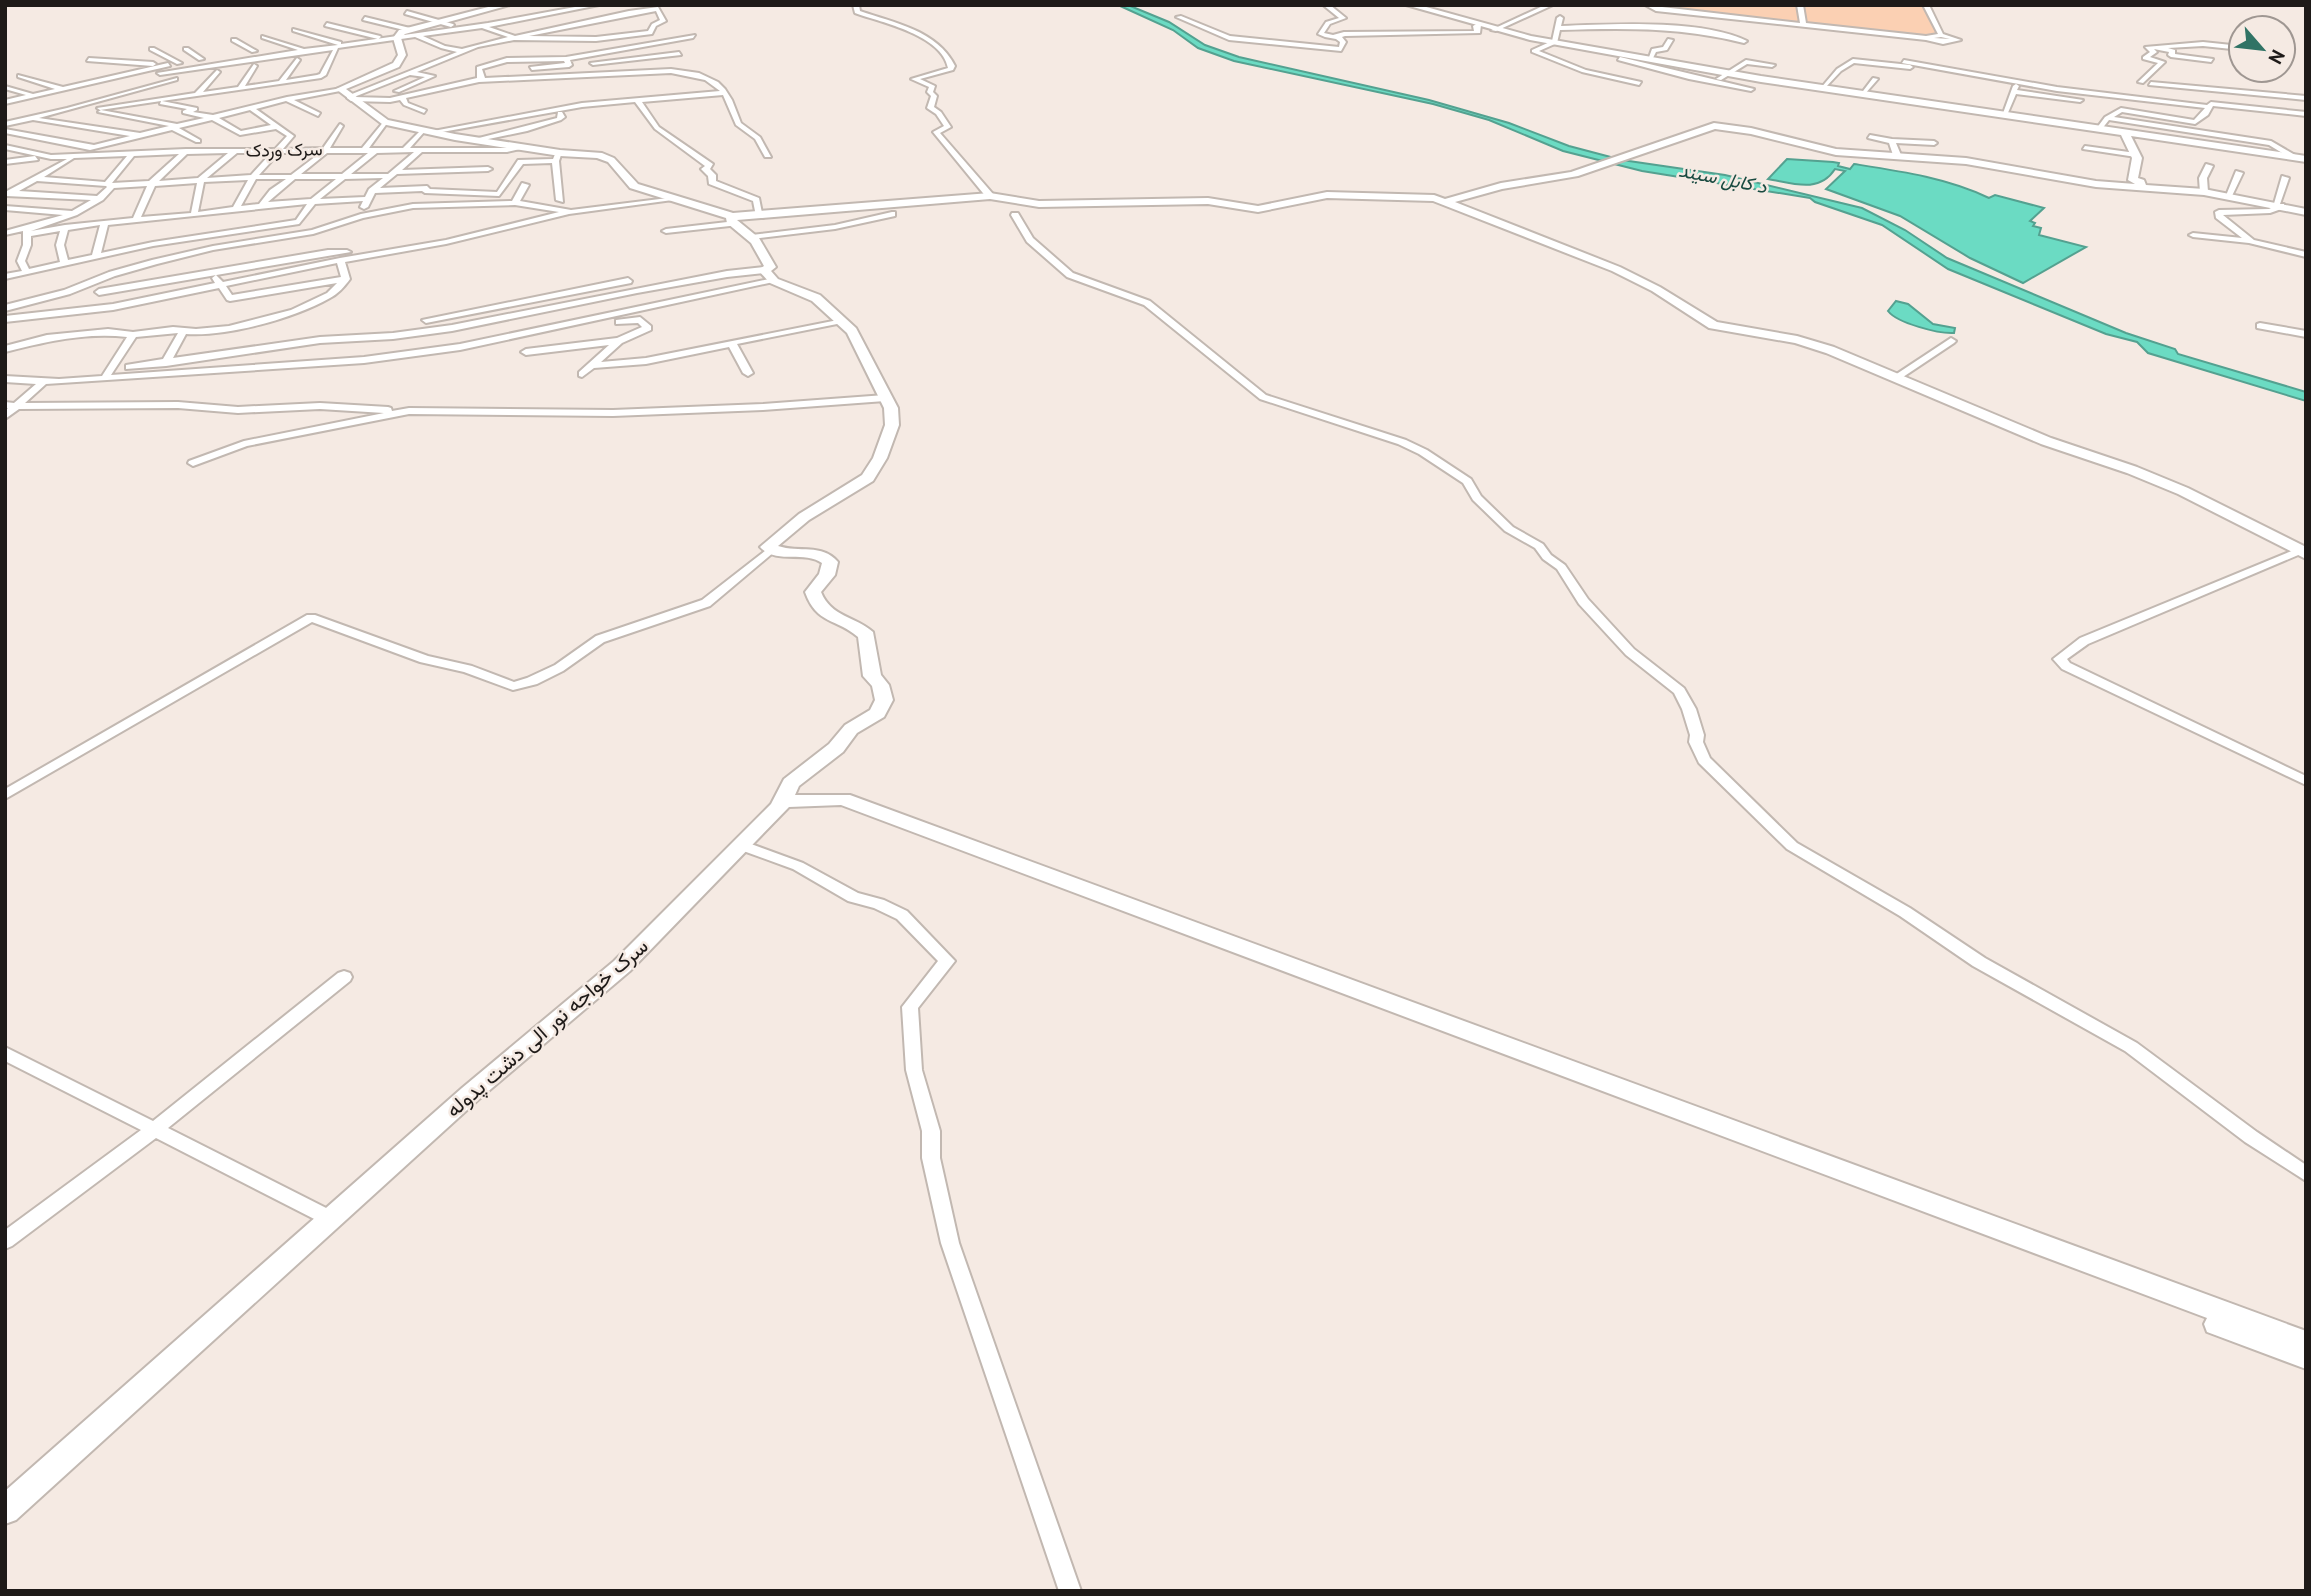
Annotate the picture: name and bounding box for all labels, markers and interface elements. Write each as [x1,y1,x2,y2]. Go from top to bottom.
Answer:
north arrow [2227,14,2297,84]
text: N [2263,46,2291,68]
street label: سرک وردک [245,137,323,162]
water label: د کابل سيند [1677,158,1770,198]
street label: سرک خواجه نور الی دشت پدوله [440,932,654,1124]

